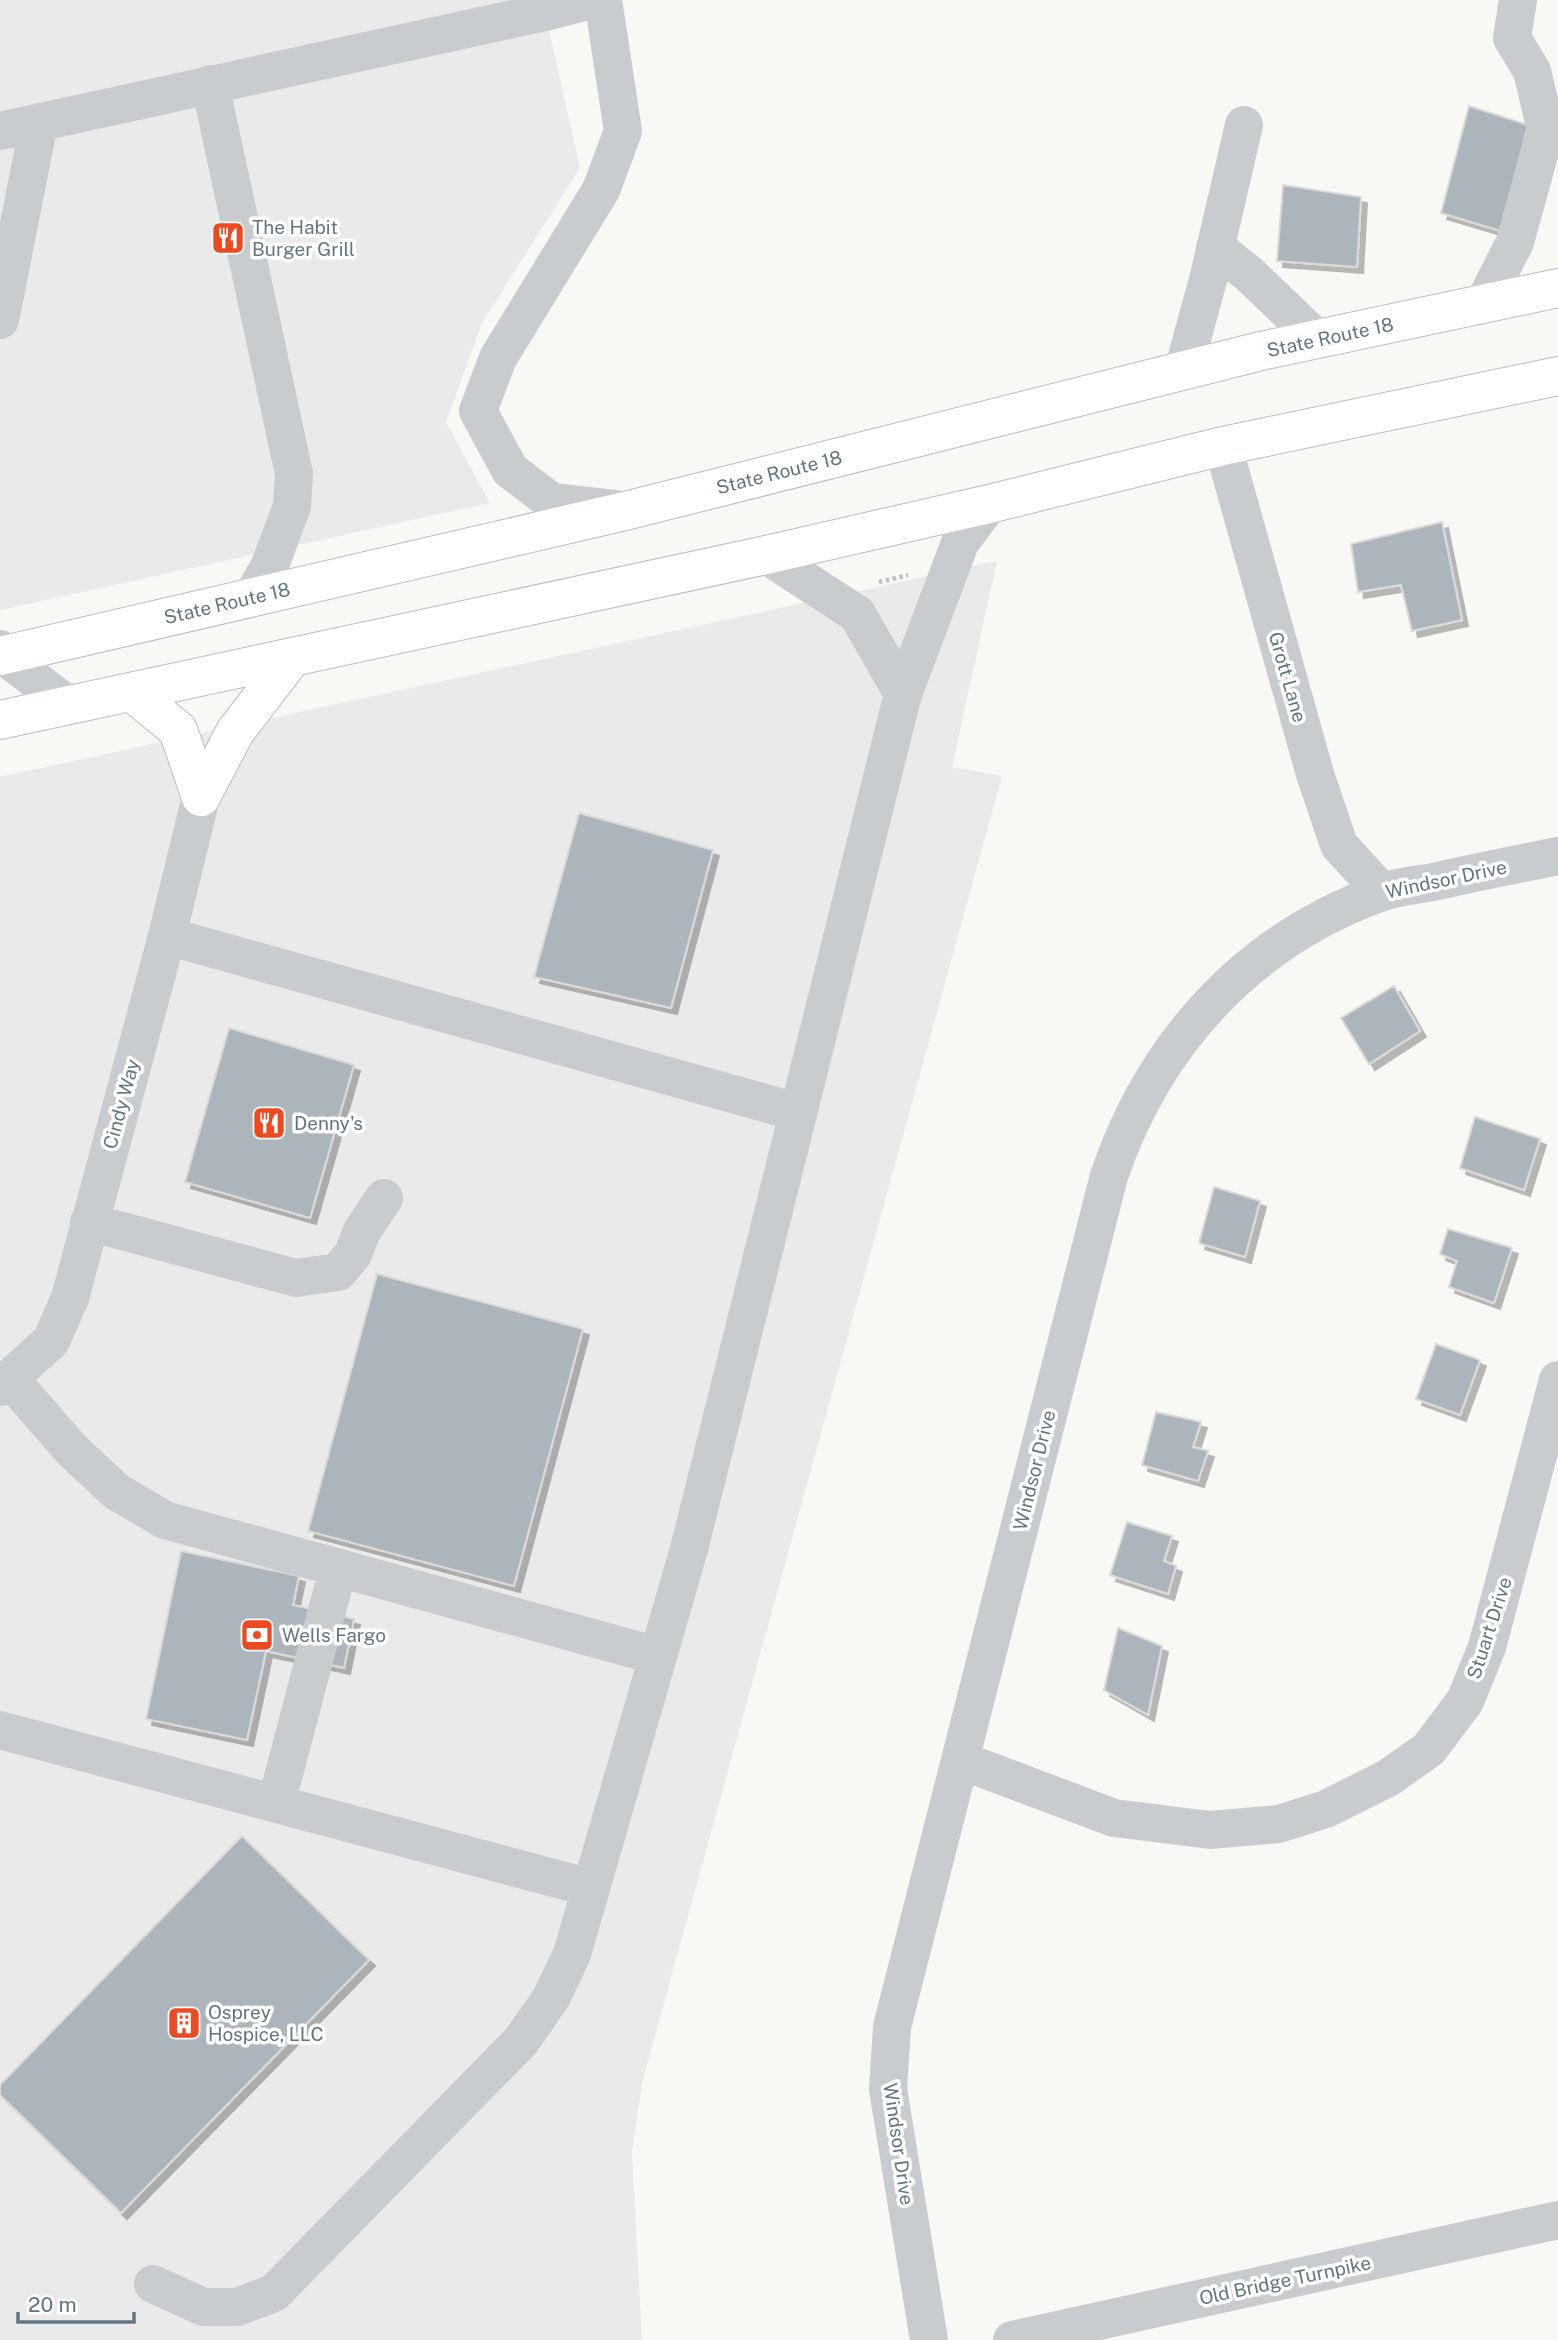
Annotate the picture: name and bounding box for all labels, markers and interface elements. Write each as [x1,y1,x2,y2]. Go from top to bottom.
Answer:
place label: The Habit Burger Grill [252,216,355,260]
restaurant icon: The Habit Burger Grill [209,219,247,257]
street label: State Route 18 [1265,313,1395,361]
street label: State Route 18 [714,446,844,498]
street label: State Route 18 [162,578,292,628]
street label: Grott Lane [1265,629,1311,725]
street label: Windsor Drive [1384,855,1508,903]
street label: Cindy Way [98,1057,144,1151]
restaurant icon: Denny's [250,1104,288,1142]
place label: Denny's [294,1112,363,1134]
street label: Windsor Drive [1008,1408,1060,1532]
street label: Stuart Drive [1462,1574,1516,1682]
bank icon: Wells Fargo [238,1616,276,1654]
place label: Wells Fargo [282,1624,386,1646]
place label: Osprey Hospice, LLC [208,2001,324,2045]
building icon: Osprey Hospice, LLC [165,2004,203,2042]
street label: Windsor Drive [880,2082,918,2206]
street label: Old Bridge Turnpike [1197,2251,1373,2309]
scale bar [18,2280,133,2324]
text: 20 m [28,2292,77,2317]

